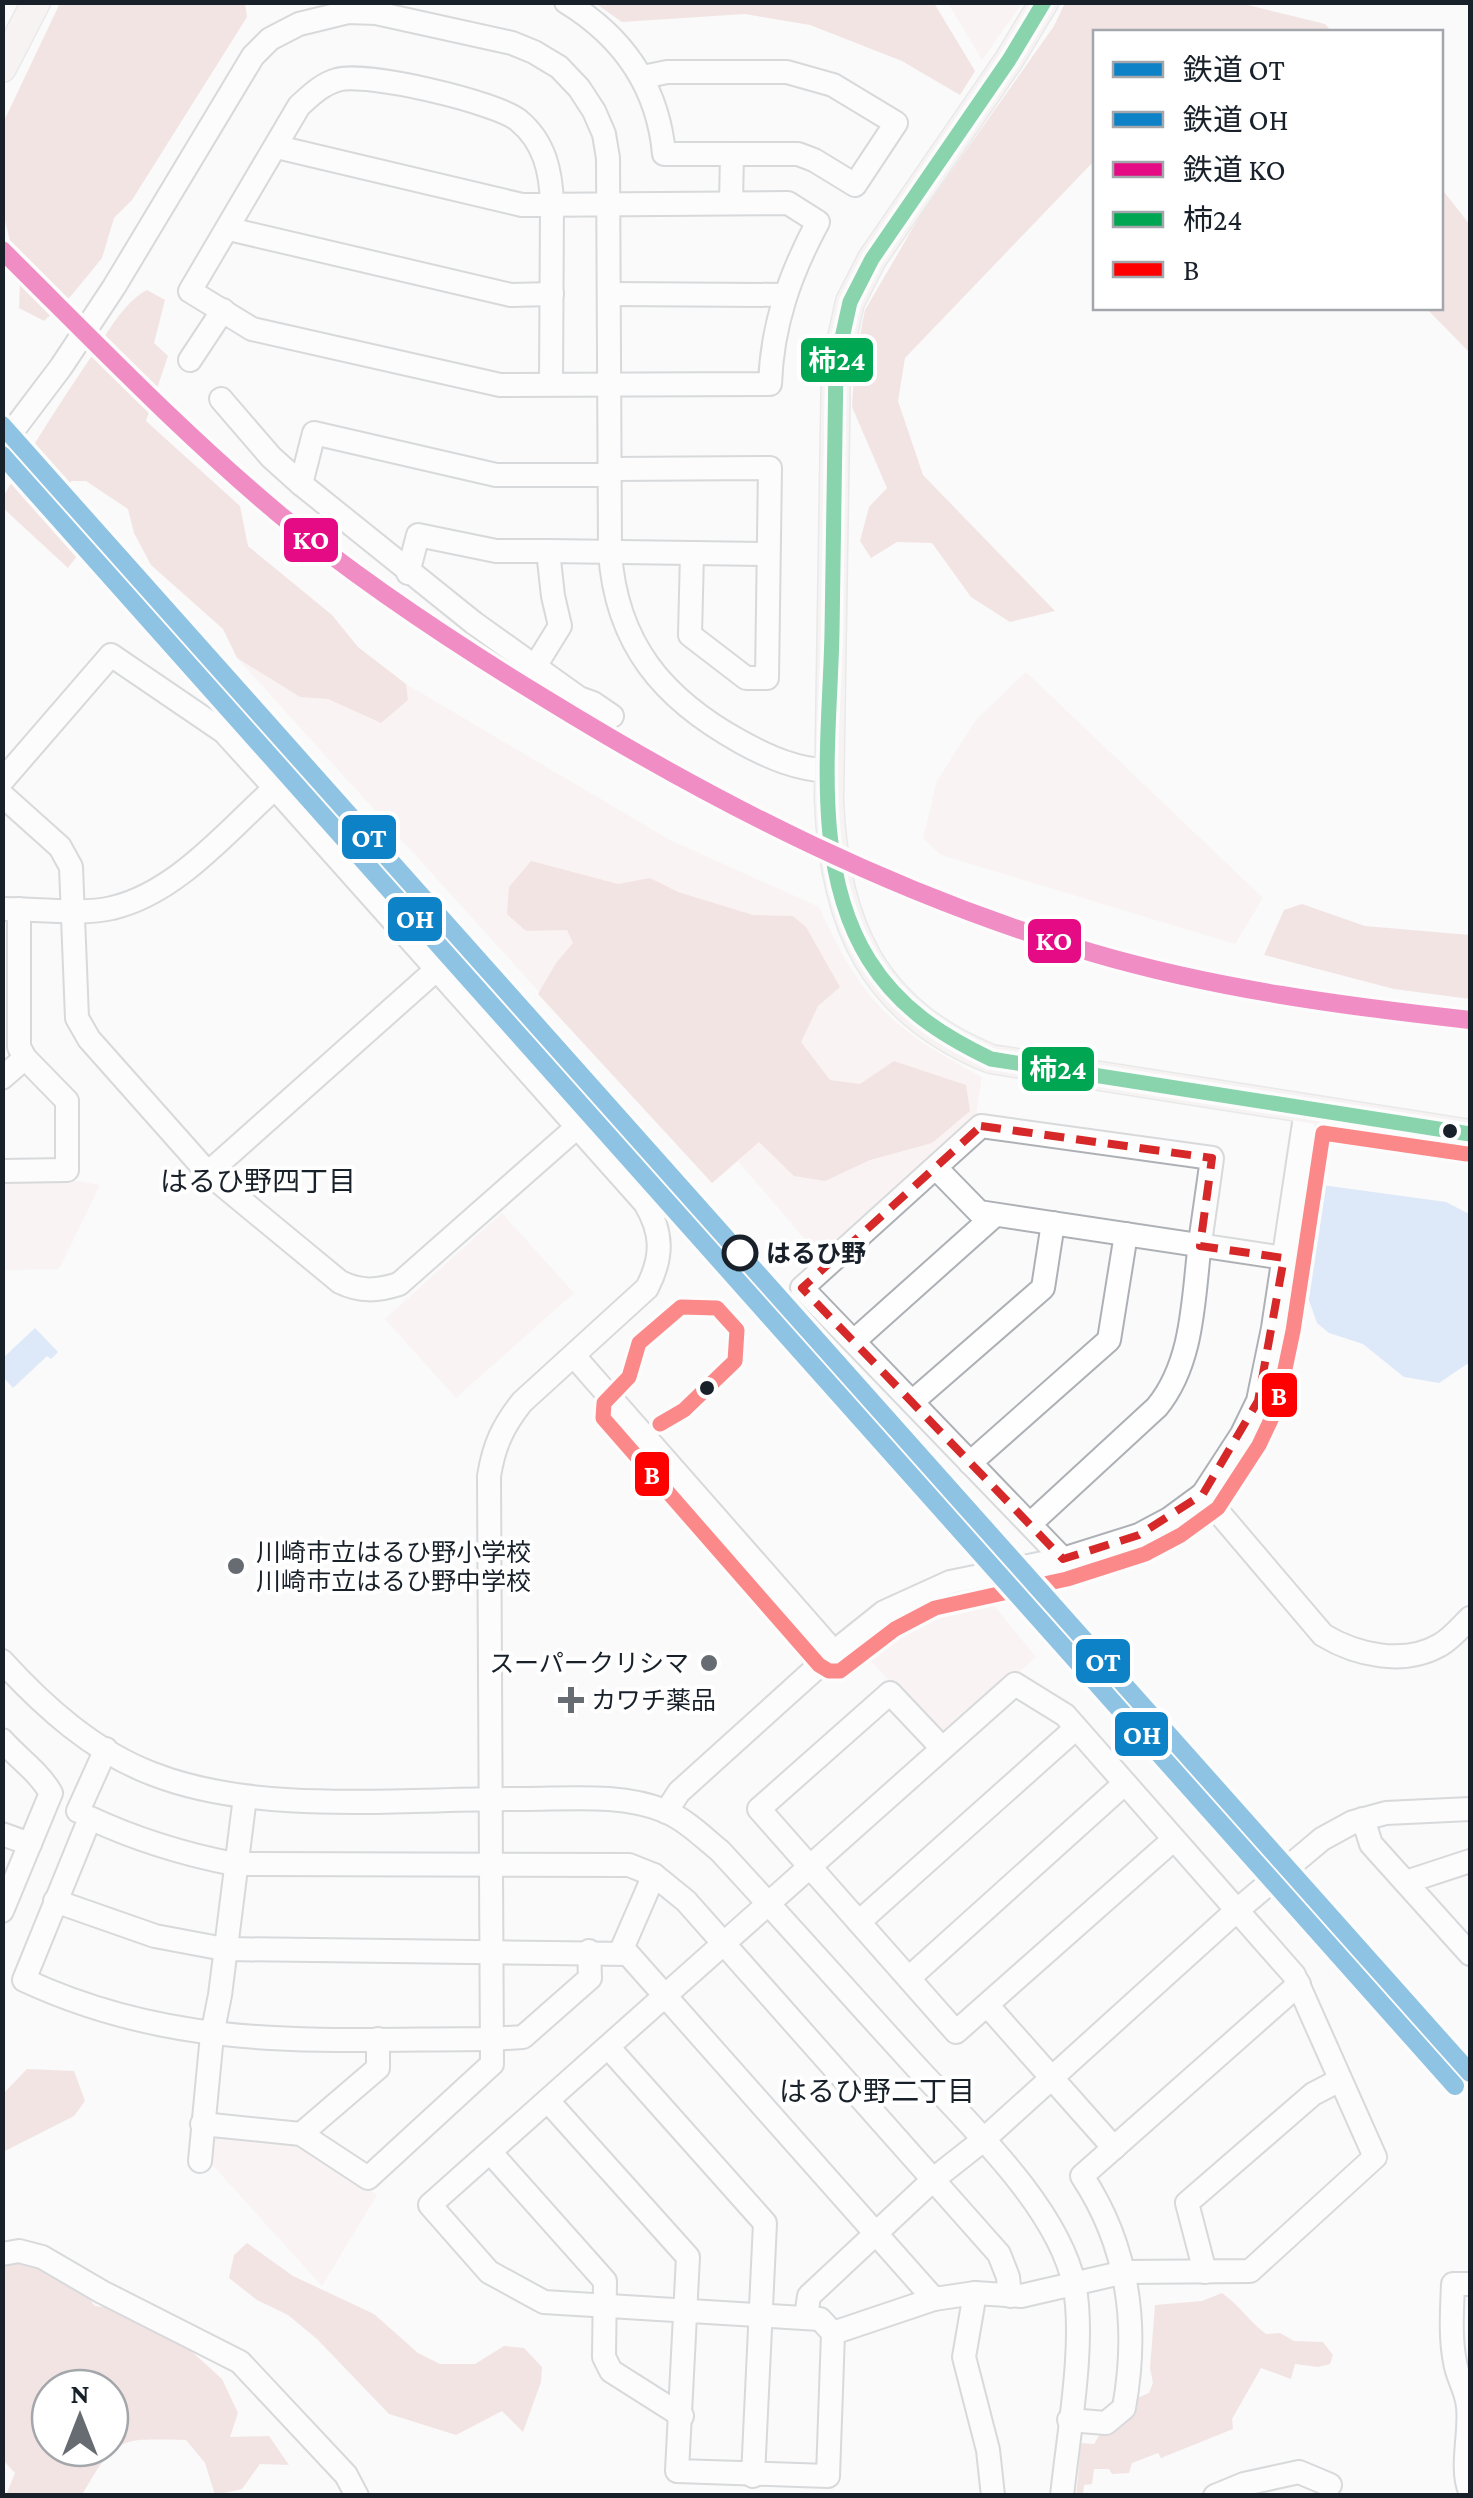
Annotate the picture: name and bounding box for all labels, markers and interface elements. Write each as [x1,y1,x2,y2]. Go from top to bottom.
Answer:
legend [1093,30,1443,310]
text: 鉄道 OT [1183,53,1285,86]
text: 鉄道 OH [1183,103,1288,136]
text: 鉄道 KO [1183,153,1286,186]
text: 柿24 [1183,203,1243,236]
text: B [1183,253,1199,286]
line badge: 柿24 [799,336,875,384]
text: 柿24 [808,345,866,376]
line badge: KO [282,516,340,564]
text: KO [293,524,329,555]
line badge: OT [340,813,398,861]
text: OT [351,822,387,853]
line badge: OH [386,895,444,943]
text: OH [396,903,434,934]
line badge: KO [1026,917,1083,965]
text: KO [1036,925,1072,956]
line badge: 柿24 [1020,1045,1096,1093]
text: 柿24 [1029,1054,1087,1085]
unlabelled marker [1440,1121,1460,1141]
district label: はるひ野四丁目 [160,1166,356,1197]
marker: はるひ野 [723,1236,757,1270]
place label: はるひ野 [766,1240,866,1267]
line badge: B [1260,1371,1299,1419]
unlabelled marker [697,1378,717,1398]
text: B [1271,1380,1287,1411]
line badge: B [633,1450,671,1498]
text: B [644,1459,660,1490]
place label: 川崎市立はるひ野小学校 川崎市立はるひ野中学校 [256,1539,531,1595]
marker: 川崎市立はるひ野小学校 川崎市立はるひ野中学校 [225,1555,247,1577]
line badge: OT [1074,1637,1132,1685]
text: OT [1085,1646,1121,1677]
place label: スーパークリシマ [489,1650,689,1677]
marker: スーパークリシマ [698,1652,720,1674]
place label: カワチ薬品 [591,1687,716,1714]
marker: カワチ薬品 [560,1689,582,1711]
line badge: OH [1113,1710,1170,1758]
text: OH [1123,1719,1161,1750]
district label: はるひ野二丁目 [779,2076,975,2107]
north arrow [30,2368,130,2468]
text: N [70,2378,90,2409]

